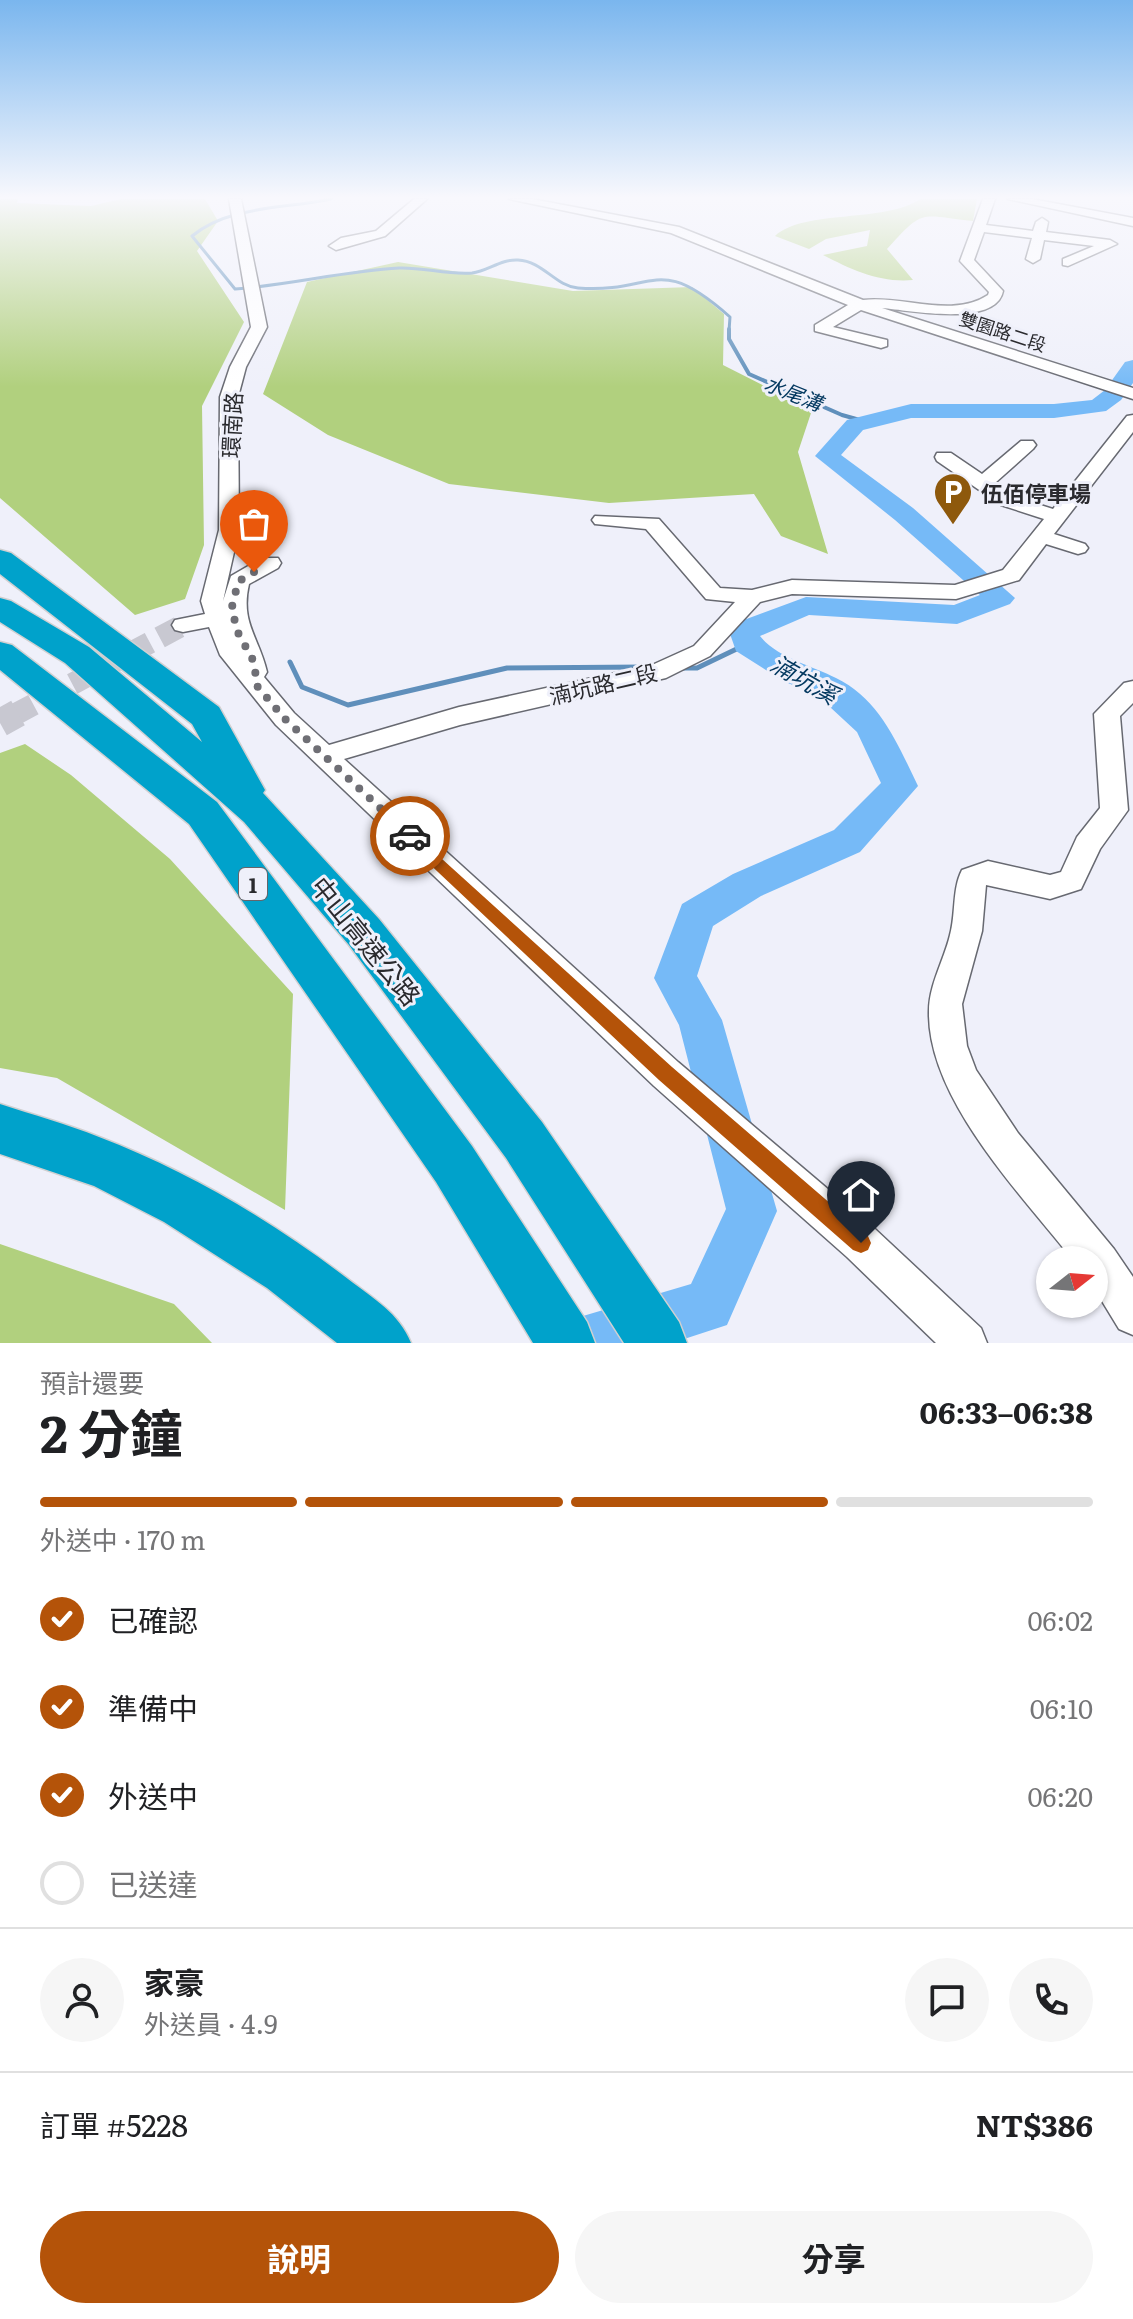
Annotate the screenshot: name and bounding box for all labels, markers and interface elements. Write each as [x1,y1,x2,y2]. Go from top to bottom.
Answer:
street label: 雙園路二段 [956,304,1050,358]
water label: 水尾溝 [761,367,830,418]
street label: 環南路 [213,391,249,459]
parking icon: 伍佰停車場 [932,471,974,526]
place label: 伍佰停車場 [981,476,1091,509]
pin [220,490,288,572]
icon: bag [232,502,276,546]
water label: 湳坑溪 [765,645,848,713]
street label: 湳坑路二段 [546,655,660,711]
courier [370,796,450,876]
icon: car [388,814,432,858]
street label: 中山高速公路 [303,867,431,1013]
road number: 1 [239,868,267,900]
pin [827,1161,895,1243]
icon: home [839,1173,883,1217]
north arrow [1036,1246,1108,1318]
map controls [1036,1246,1108,1318]
text: 預計還要 [40,1362,144,1401]
text: 06:33–06:38 [919,1389,1093,1433]
text: 2 分鐘 [40,1392,182,1469]
text: 外送中 · 170 m [40,1519,206,1558]
icon: check [40,1597,84,1641]
text: 已確認 [108,1597,198,1641]
text: 06:02 [1027,1600,1093,1639]
icon: check [40,1685,84,1729]
text: 準備中 [108,1685,198,1729]
text: 06:10 [1030,1688,1093,1727]
icon: check [40,1773,84,1817]
text: 外送中 [108,1773,198,1817]
text: 06:20 [1027,1776,1093,1815]
text: 已送達 [108,1861,198,1905]
button: person [40,1958,124,2042]
button: chat [905,1958,989,2042]
button: phone [1009,1958,1093,2042]
text: 家豪 [144,1959,204,2003]
text: 外送員 · 4.9 [144,2003,278,2042]
text: 訂單 #5228 [40,2102,188,2146]
text: NT$386 [976,2102,1093,2146]
button: 說明 [40,2211,559,2303]
button: 分享 [575,2211,1093,2303]

